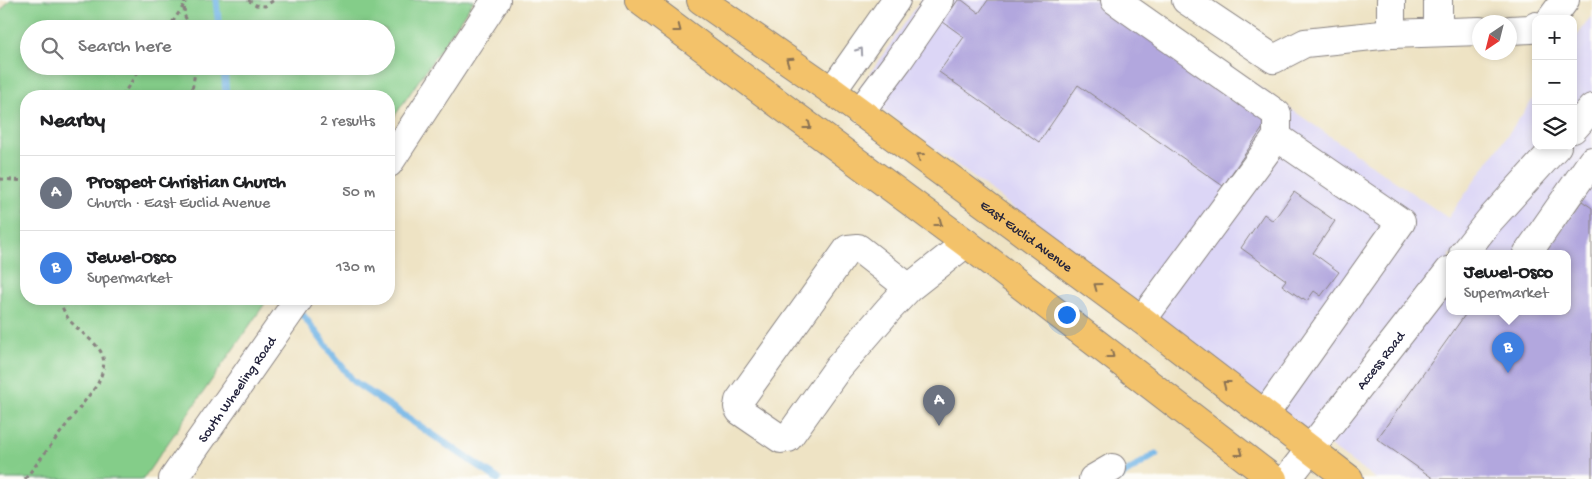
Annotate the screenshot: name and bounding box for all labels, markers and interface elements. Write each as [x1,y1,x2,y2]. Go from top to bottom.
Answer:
north arrow [1472,15,1517,60]
map controls [1532,15,1577,150]
button: + [1532,15,1577,60]
search box [20,20,395,75]
one-way arrow [672,23,682,32]
icon: search [38,34,66,62]
text: Search here [78,36,172,59]
one-way arrow [854,47,863,57]
one-way arrow [785,58,795,67]
button: − [1532,60,1577,105]
button: layers [1532,105,1577,150]
text: Nearby [40,110,105,135]
text: 2 results [320,113,375,132]
one-way arrow [802,120,812,129]
one-way arrow [916,153,926,162]
text: Prospect Christian Church [87,172,286,195]
text: A [51,184,61,203]
text: 50 m [342,184,375,203]
text: Church · East Euclid Avenue [87,195,270,214]
street label: East Euclid Avenue [976,197,1076,277]
one-way arrow [933,218,942,226]
text: Jewel-Osco [87,247,176,270]
popup [1446,250,1571,315]
text: B [52,259,60,278]
text: 130 m [336,259,375,278]
text: Jewel-Osco [1464,262,1553,285]
text: Supermarket [87,270,172,289]
one-way arrow [1093,283,1103,292]
text: Supermarket [1464,285,1548,304]
your location [1054,302,1080,328]
street label: Access Road [1354,327,1411,394]
pin: B [1492,332,1524,373]
street label: South Wheeling Road [195,333,282,447]
one-way arrow [1105,349,1114,357]
one-way arrow [1223,382,1232,390]
pin: A [923,385,955,426]
one-way arrow [1234,448,1243,456]

